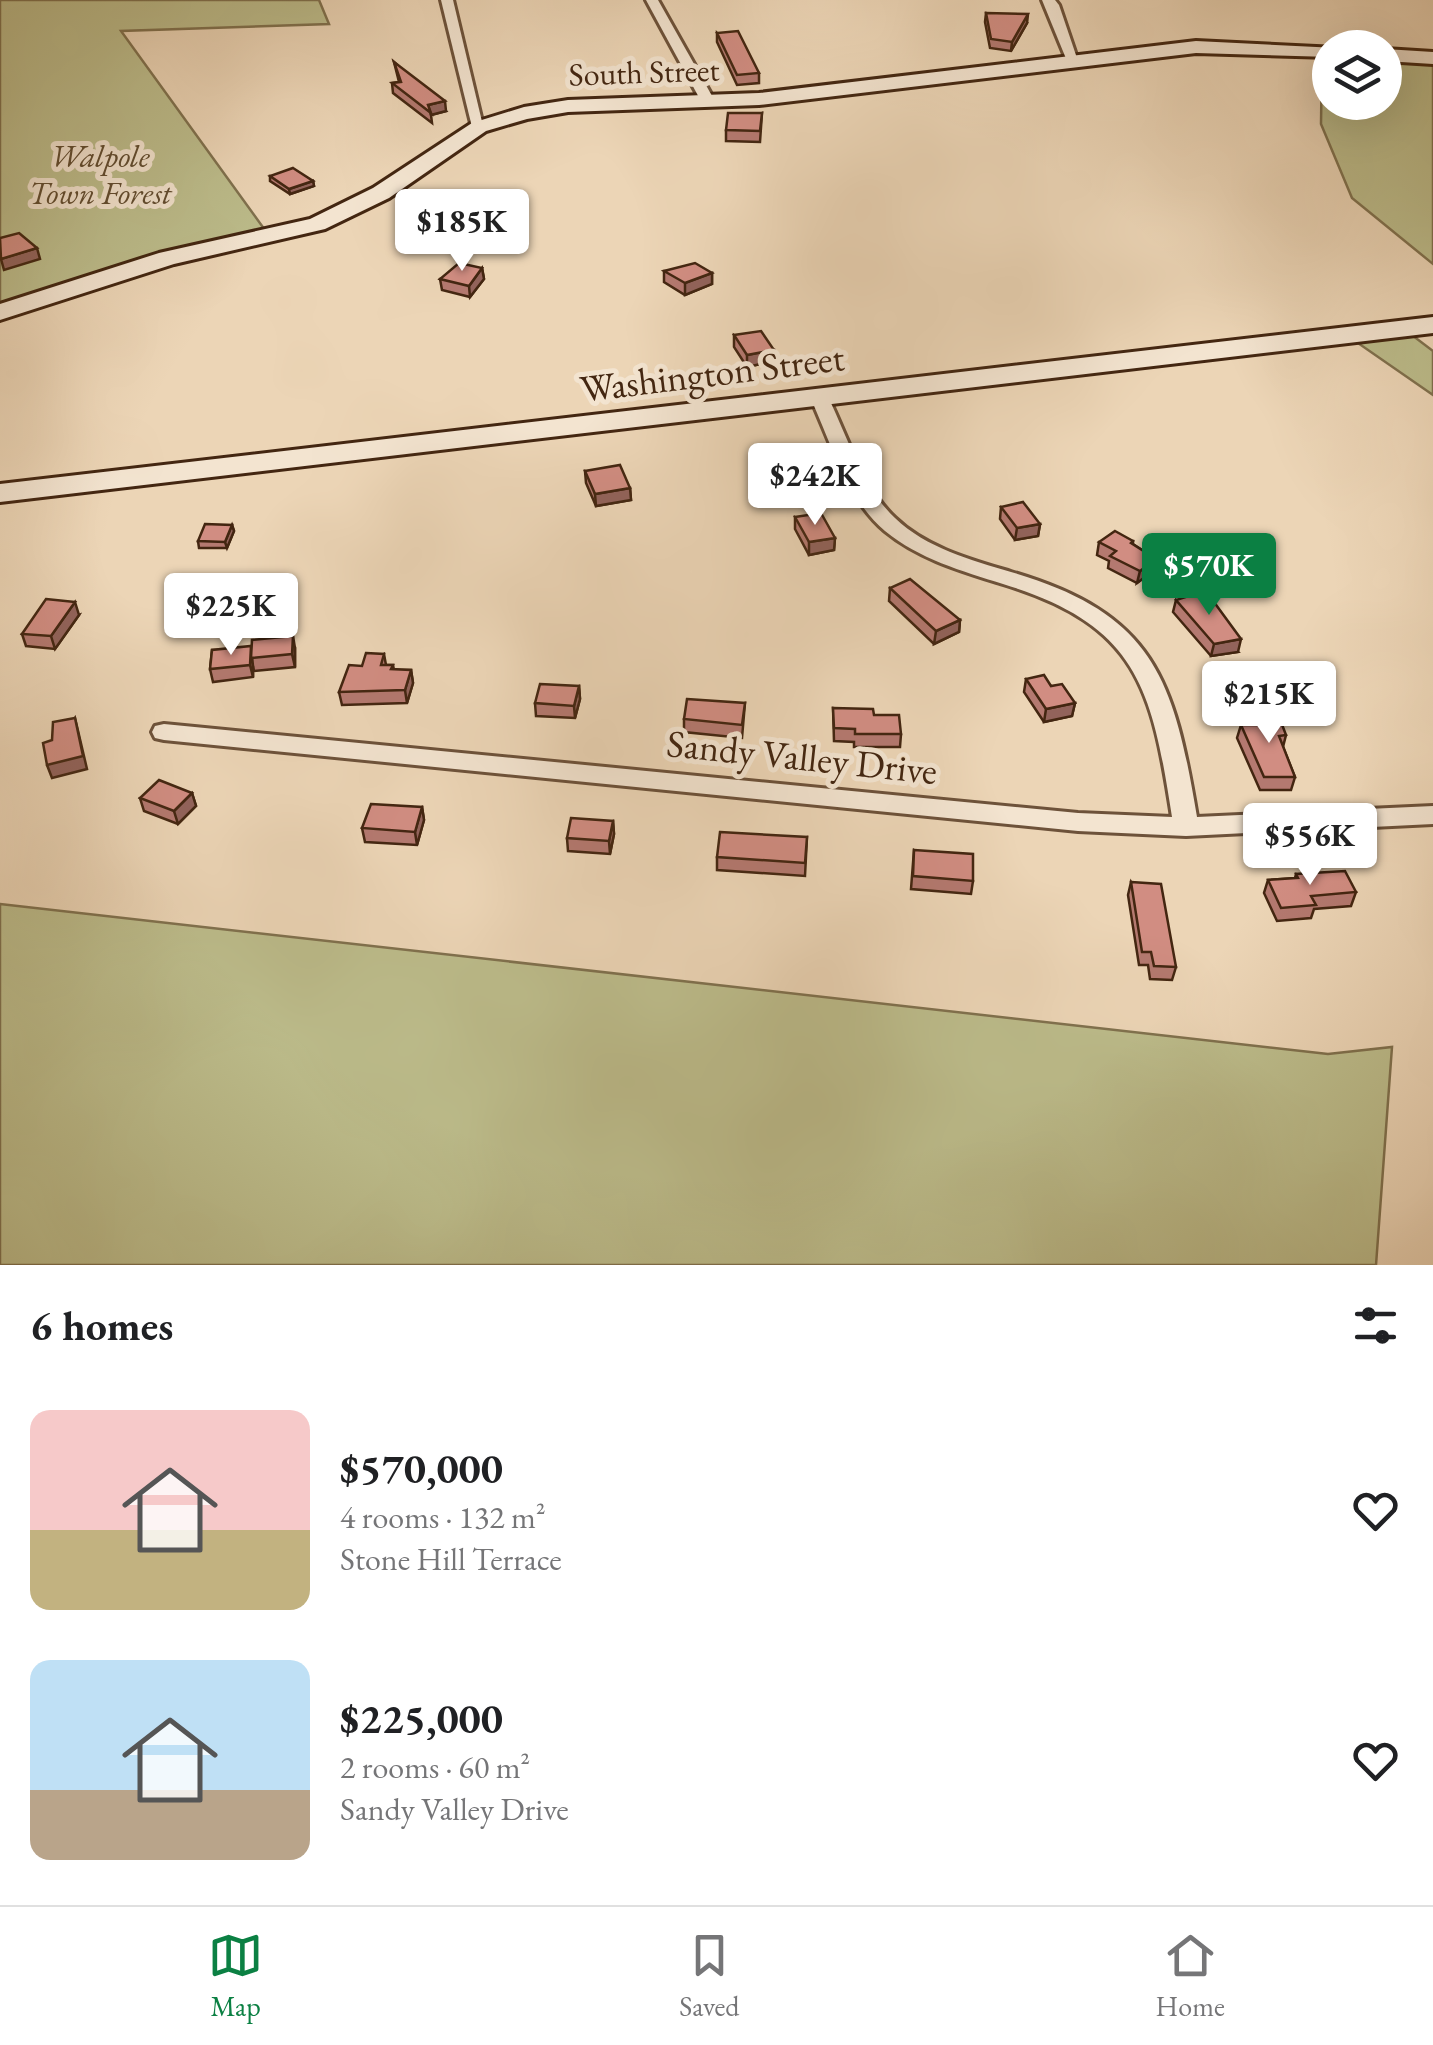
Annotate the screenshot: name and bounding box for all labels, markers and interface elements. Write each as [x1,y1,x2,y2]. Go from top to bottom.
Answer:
map controls [1312,30,1402,120]
button: layers [1312,30,1402,120]
street label: South Street [568,48,720,96]
park label: Walpole Town Forest [29,135,173,214]
pin: $185K [392,189,532,274]
text: $185K [417,200,507,242]
street label: Washington Street [577,332,847,413]
pin: $242K [745,443,885,528]
text: $242K [770,454,860,496]
pin: $570K [1139,533,1279,618]
text: $570K [1164,544,1254,586]
pin: $225K [161,573,301,658]
text: $225K [186,584,276,626]
pin: $215K [1199,661,1339,746]
text: $215K [1224,672,1314,714]
street label: Sandy Valley Drive [664,718,940,795]
pin: $556K [1240,803,1380,888]
text: $556K [1265,814,1355,856]
text: 6 homes [30,1298,173,1353]
icon: filters [1348,1298,1403,1353]
text: $570,000 [340,1441,503,1496]
icon: home [110,1450,230,1570]
icon: heart [1348,1483,1403,1538]
text: 4 rooms · 132 m² [340,1496,546,1538]
text: Stone Hill Terrace [340,1538,562,1580]
text: $225,000 [340,1691,503,1746]
icon: home [110,1700,230,1820]
icon: heart [1348,1733,1403,1788]
text: 2 rooms · 60 m² [340,1746,530,1788]
text: Sandy Valley Drive [340,1788,569,1830]
tab: Map [208,1928,263,2024]
tab: Saved [679,1928,739,2024]
tab: Home [1156,1928,1225,2024]

